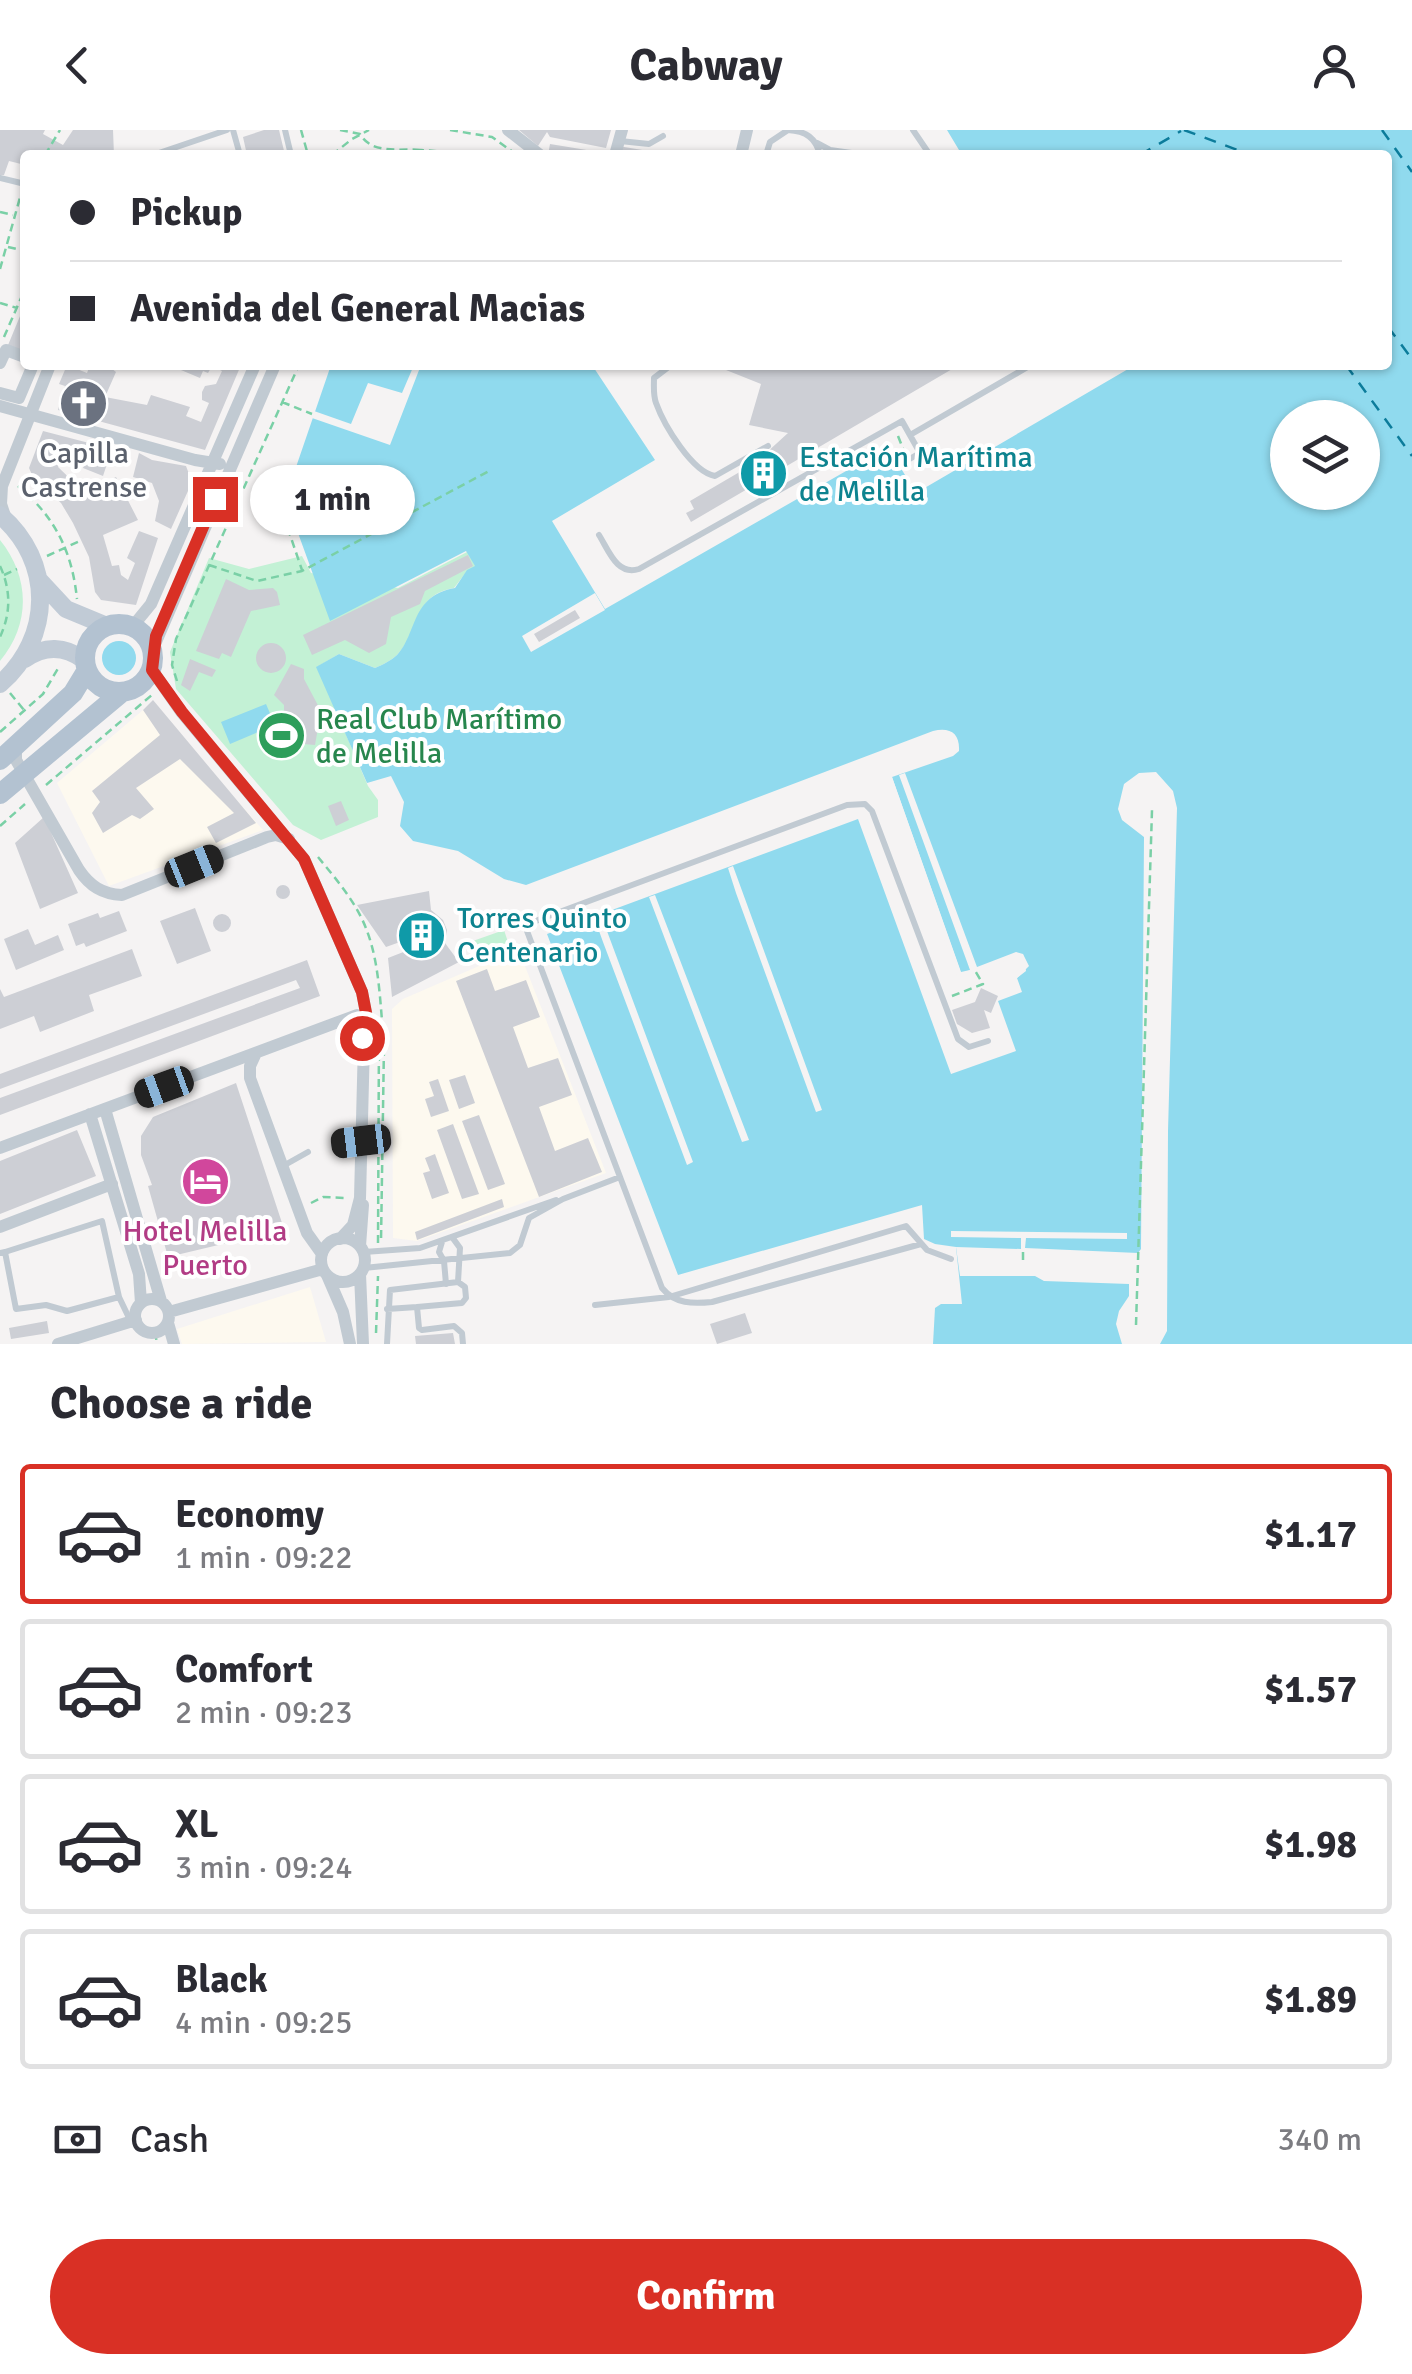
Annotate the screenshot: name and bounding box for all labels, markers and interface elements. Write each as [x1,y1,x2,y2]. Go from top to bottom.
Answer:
icon: back [50,38,105,93]
text: Cabway [629,38,783,93]
icon: person [1307,38,1362,93]
text: Pickup [130,189,242,236]
text: Avenida del General Macias [130,285,585,332]
church icon: Capilla Castrense [58,378,110,430]
map controls [1270,400,1380,510]
button: layers [1270,400,1380,510]
place label: Capilla Castrense [21,435,147,506]
place label: Estación Marítima de Melilla [799,439,1033,510]
building icon: Estación Marítima de Melilla [738,448,790,500]
callout: 1 min [250,464,415,534]
route end [193,477,238,522]
text: 1 min [294,480,371,519]
place label: Real Club Marítimo de Melilla [316,701,562,772]
sports icon: Real Club Marítimo de Melilla [255,710,307,762]
car [161,841,227,891]
place label: Torres Quinto Centenario [457,900,627,971]
building icon: Torres Quinto Centenario [396,909,448,961]
route start [340,1016,385,1061]
car [131,1063,197,1111]
car [329,1122,393,1160]
hotel icon: Hotel Melilla Puerto [179,1156,231,1208]
place label: Hotel Melilla Puerto [123,1213,287,1284]
text: Choose a ride [50,1376,313,1431]
icon: car [55,1489,145,1579]
text: Economy [175,1491,324,1538]
text: $1.17 [1264,1511,1357,1558]
text: 1 min · 09:22 [175,1538,353,1577]
icon: car [55,1644,145,1734]
text: Comfort [175,1646,313,1693]
text: $1.57 [1264,1666,1357,1713]
text: 2 min · 09:23 [175,1693,353,1732]
icon: car [55,1799,145,1889]
text: XL [175,1801,218,1848]
text: $1.98 [1264,1821,1357,1868]
text: 3 min · 09:24 [175,1848,353,1887]
icon: car [55,1954,145,2044]
text: Black [175,1956,268,2003]
text: $1.89 [1264,1976,1357,2023]
text: 4 min · 09:25 [175,2003,353,2042]
icon: cash [50,2112,105,2167]
text: Cash [130,2116,209,2163]
text: 340 m [1278,2120,1362,2159]
button: Confirm [50,2239,1362,2354]

